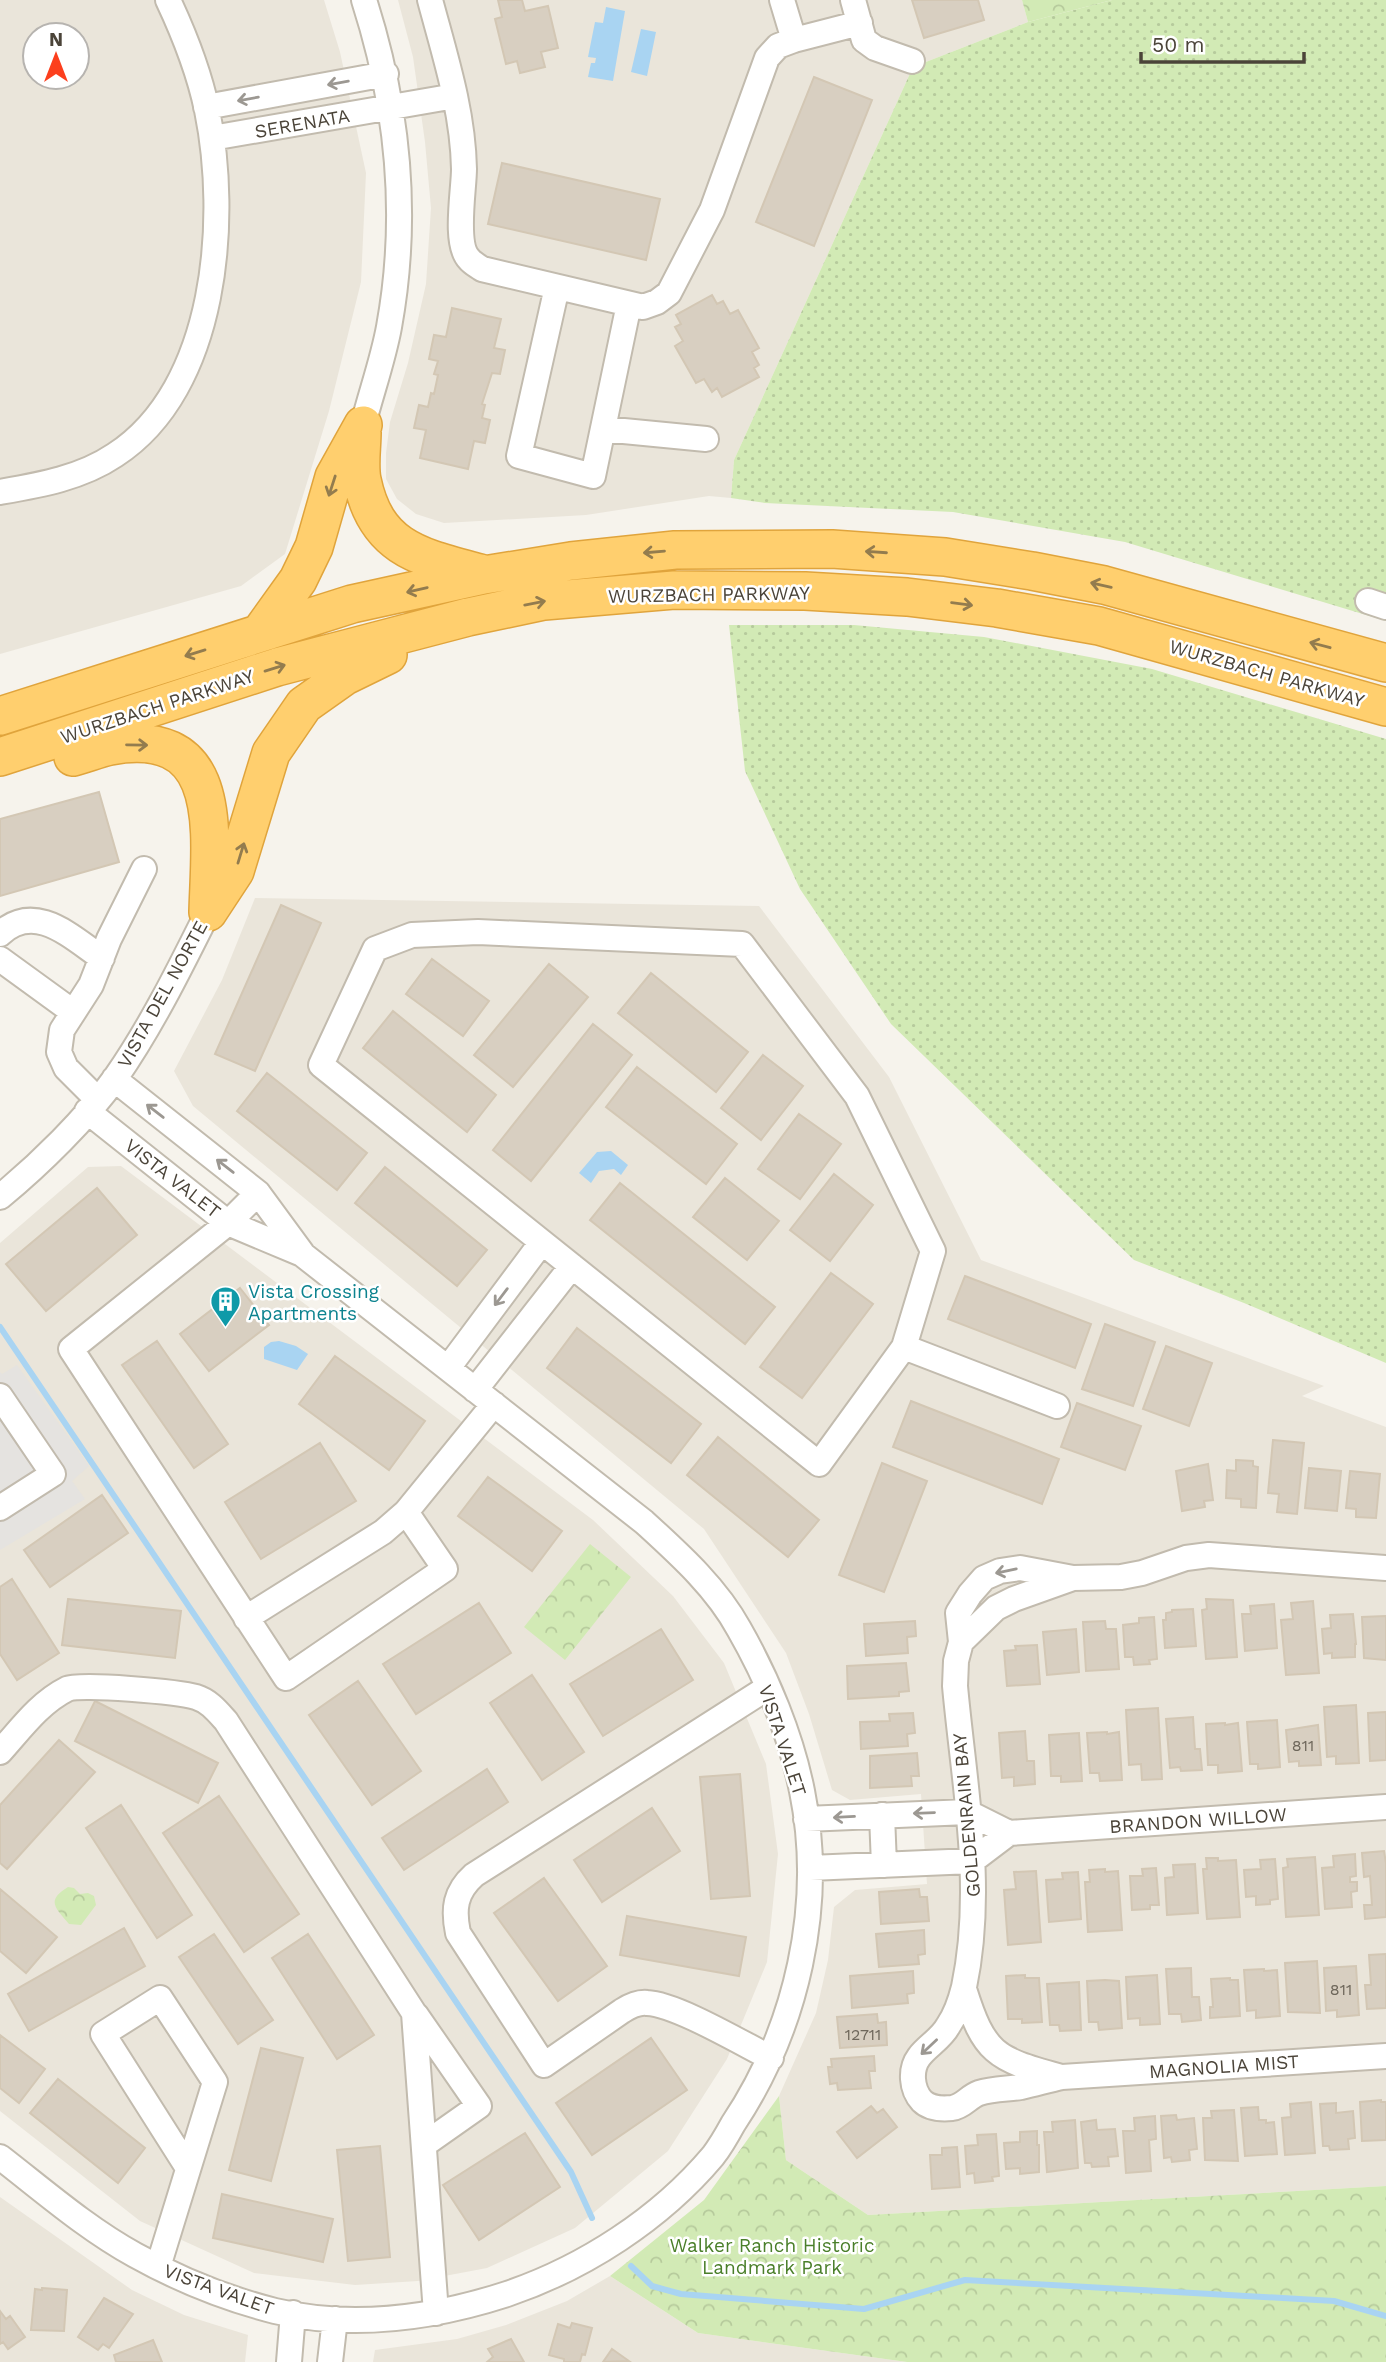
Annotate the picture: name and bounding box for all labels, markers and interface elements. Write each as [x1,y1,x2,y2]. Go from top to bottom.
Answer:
north arrow [21,21,91,91]
scale bar [1141,21,1304,65]
text: N [49,28,63,51]
text: 50 m [1152,32,1204,57]
one-way arrow [327,77,350,90]
one-way arrow [237,93,260,107]
street label: SERENATA [253,104,352,143]
one-way arrow [325,474,337,496]
one-way arrow [865,545,888,558]
one-way arrow [643,546,666,559]
one-way arrow [1090,577,1113,591]
street label: WURZBACH PARKWAY [608,581,810,608]
one-way arrow [406,583,429,597]
one-way arrow [523,596,546,609]
one-way arrow [950,597,973,610]
street label: WURZBACH PARKWAY [1167,635,1367,712]
one-way arrow [1309,637,1331,650]
one-way arrow [184,647,206,660]
one-way arrow [263,661,285,674]
street label: WURZBACH PARKWAY [57,664,257,749]
one-way arrow [125,738,148,752]
one-way arrow [236,842,249,864]
street label: VISTA DEL NORTE [112,917,212,1072]
one-way arrow [146,1103,164,1118]
street label: VISTA VALET [120,1134,225,1223]
one-way arrow [216,1159,235,1174]
place label: Vista Crossing Apartments [248,1280,380,1325]
building icon: Vista Crossing Apartments [208,1285,242,1329]
one-way arrow [494,1287,508,1306]
one-way arrow [995,1565,1018,1579]
street label: VISTA VALET [754,1682,811,1799]
street label: GOLDENRAIN BAY [948,1732,985,1898]
house number: 811 [1292,1736,1314,1755]
street label: BRANDON WILLOW [1108,1803,1288,1838]
one-way arrow [912,1806,935,1819]
one-way arrow [833,1811,856,1824]
house number: 811 [1330,1980,1352,1999]
house number: 12711 [845,2025,881,2044]
one-way arrow [920,2039,938,2055]
street label: MAGNOLIA MIST [1148,2050,1300,2083]
park label: Walker Ranch Historic Landmark Park [669,2234,875,2279]
street label: VISTA VALET [161,2259,277,2320]

